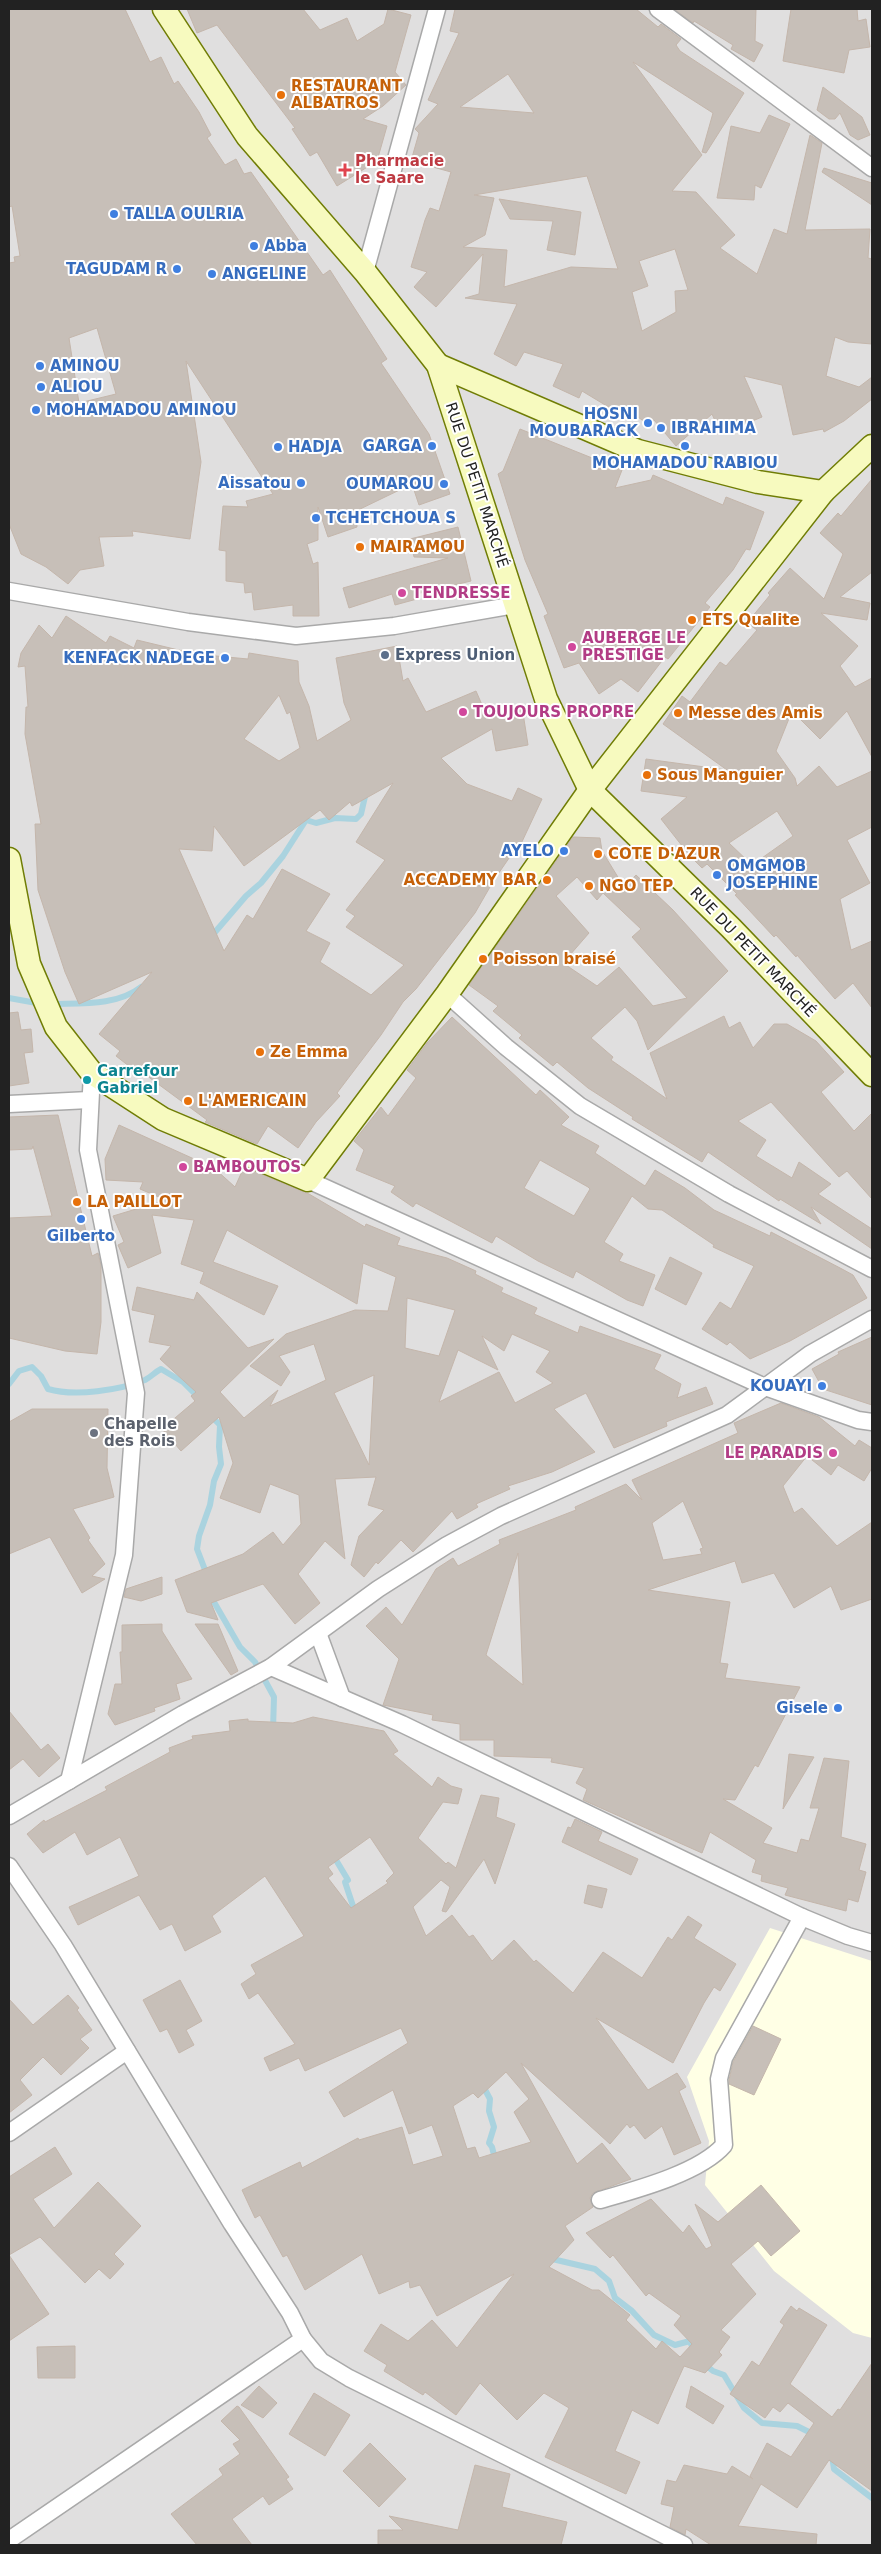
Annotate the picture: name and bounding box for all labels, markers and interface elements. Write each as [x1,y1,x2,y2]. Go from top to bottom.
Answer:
place label: RESTAURANT ALBATROS [291,77,403,112]
marker: RESTAURANT ALBATROS [275,89,287,101]
place label: Pharmacie le Saare [355,152,444,187]
marker: Pharmacie le Saare [339,164,351,176]
place label: TALLA OULRIA [124,205,244,223]
marker: TALLA OULRIA [108,208,120,220]
place label: Abba [264,237,307,255]
marker: Abba [248,240,260,252]
place label: TAGUDAM R [66,260,167,278]
marker: TAGUDAM R [171,263,183,275]
place label: ANGELINE [222,265,307,283]
marker: ANGELINE [206,268,218,280]
place label: AMINOU [50,357,120,375]
marker: AMINOU [34,360,46,372]
place label: ALIOU [51,378,103,396]
marker: ALIOU [35,381,47,393]
street label: RUE DU PETIT MARCHÉ [442,400,513,570]
place label: MOHAMADOU AMINOU [46,401,237,419]
marker: MOHAMADOU AMINOU [30,404,42,416]
place label: HOSNI MOUBARACK [529,405,639,440]
marker: HOSNI MOUBARACK [642,417,654,429]
place label: IBRAHIMA [671,419,756,437]
marker: IBRAHIMA [655,422,667,434]
place label: GARGA [363,437,422,455]
place label: HADJA [288,438,342,456]
marker: GARGA [426,440,438,452]
marker: MOHAMADOU RABIOU [679,440,691,452]
marker: HADJA [272,441,284,453]
place label: MOHAMADOU RABIOU [592,454,778,472]
place label: Aissatou [218,474,291,492]
place label: OUMAROU [346,475,434,493]
marker: Aissatou [295,477,307,489]
marker: OUMAROU [438,478,450,490]
place label: TCHETCHOUA S [326,509,456,527]
marker: TCHETCHOUA S [310,512,322,524]
place label: MAIRAMOU [370,538,465,556]
marker: MAIRAMOU [354,541,366,553]
place label: TENDRESSE [412,584,510,602]
marker: TENDRESSE [396,587,408,599]
place label: ETS Qualite [702,611,800,629]
marker: ETS Qualite [686,614,698,626]
place label: AUBERGE LE PRESTIGE [582,629,686,664]
marker: AUBERGE LE PRESTIGE [566,641,578,653]
place label: Express Union [395,646,515,664]
place label: KENFACK NADEGE [63,649,215,667]
marker: Express Union [379,649,391,661]
marker: KENFACK NADEGE [219,652,231,664]
place label: TOUJOURS PROPRE [473,703,634,721]
place label: Messe des Amis [688,704,823,722]
marker: TOUJOURS PROPRE [457,706,469,718]
marker: Messe des Amis [672,707,684,719]
place label: Sous Manguier [657,766,783,784]
marker: Sous Manguier [641,769,653,781]
place label: AYELO [501,842,554,860]
marker: AYELO [558,845,570,857]
place label: COTE D'AZUR [608,845,721,863]
marker: COTE D'AZUR [592,848,604,860]
place label: OMGMOB JOSEPHINE [726,857,818,892]
marker: OMGMOB JOSEPHINE [711,869,723,881]
place label: ACCADEMY BAR [403,871,537,889]
marker: ACCADEMY BAR [541,874,553,886]
place label: NGO TEP [599,877,673,895]
marker: NGO TEP [583,880,595,892]
street label: RUE DU PETIT MARCHÉ [686,883,820,1021]
place label: Poisson braisé [493,950,616,968]
marker: Poisson braisé [477,953,489,965]
place label: Ze Emma [270,1043,348,1061]
marker: Ze Emma [254,1046,266,1058]
place label: Carrefour Gabriel [97,1062,179,1097]
marker: Carrefour Gabriel [81,1074,93,1086]
place label: L'AMERICAIN [198,1092,307,1110]
marker: L'AMERICAIN [182,1095,194,1107]
place label: BAMBOUTOS [193,1158,301,1176]
marker: BAMBOUTOS [177,1161,189,1173]
place label: LA PAILLOT [87,1193,183,1211]
marker: LA PAILLOT [71,1196,83,1208]
marker: Gilberto [75,1213,87,1225]
place label: Gilberto [47,1227,115,1245]
place label: KOUAYI [750,1377,812,1395]
marker: KOUAYI [816,1380,828,1392]
place label: Chapelle des Rois [104,1415,177,1450]
marker: Chapelle des Rois [88,1427,100,1439]
place label: LE PARADIS [725,1444,823,1462]
marker: LE PARADIS [827,1447,839,1459]
place label: Gisele [776,1699,828,1717]
marker: Gisele [832,1702,844,1714]

